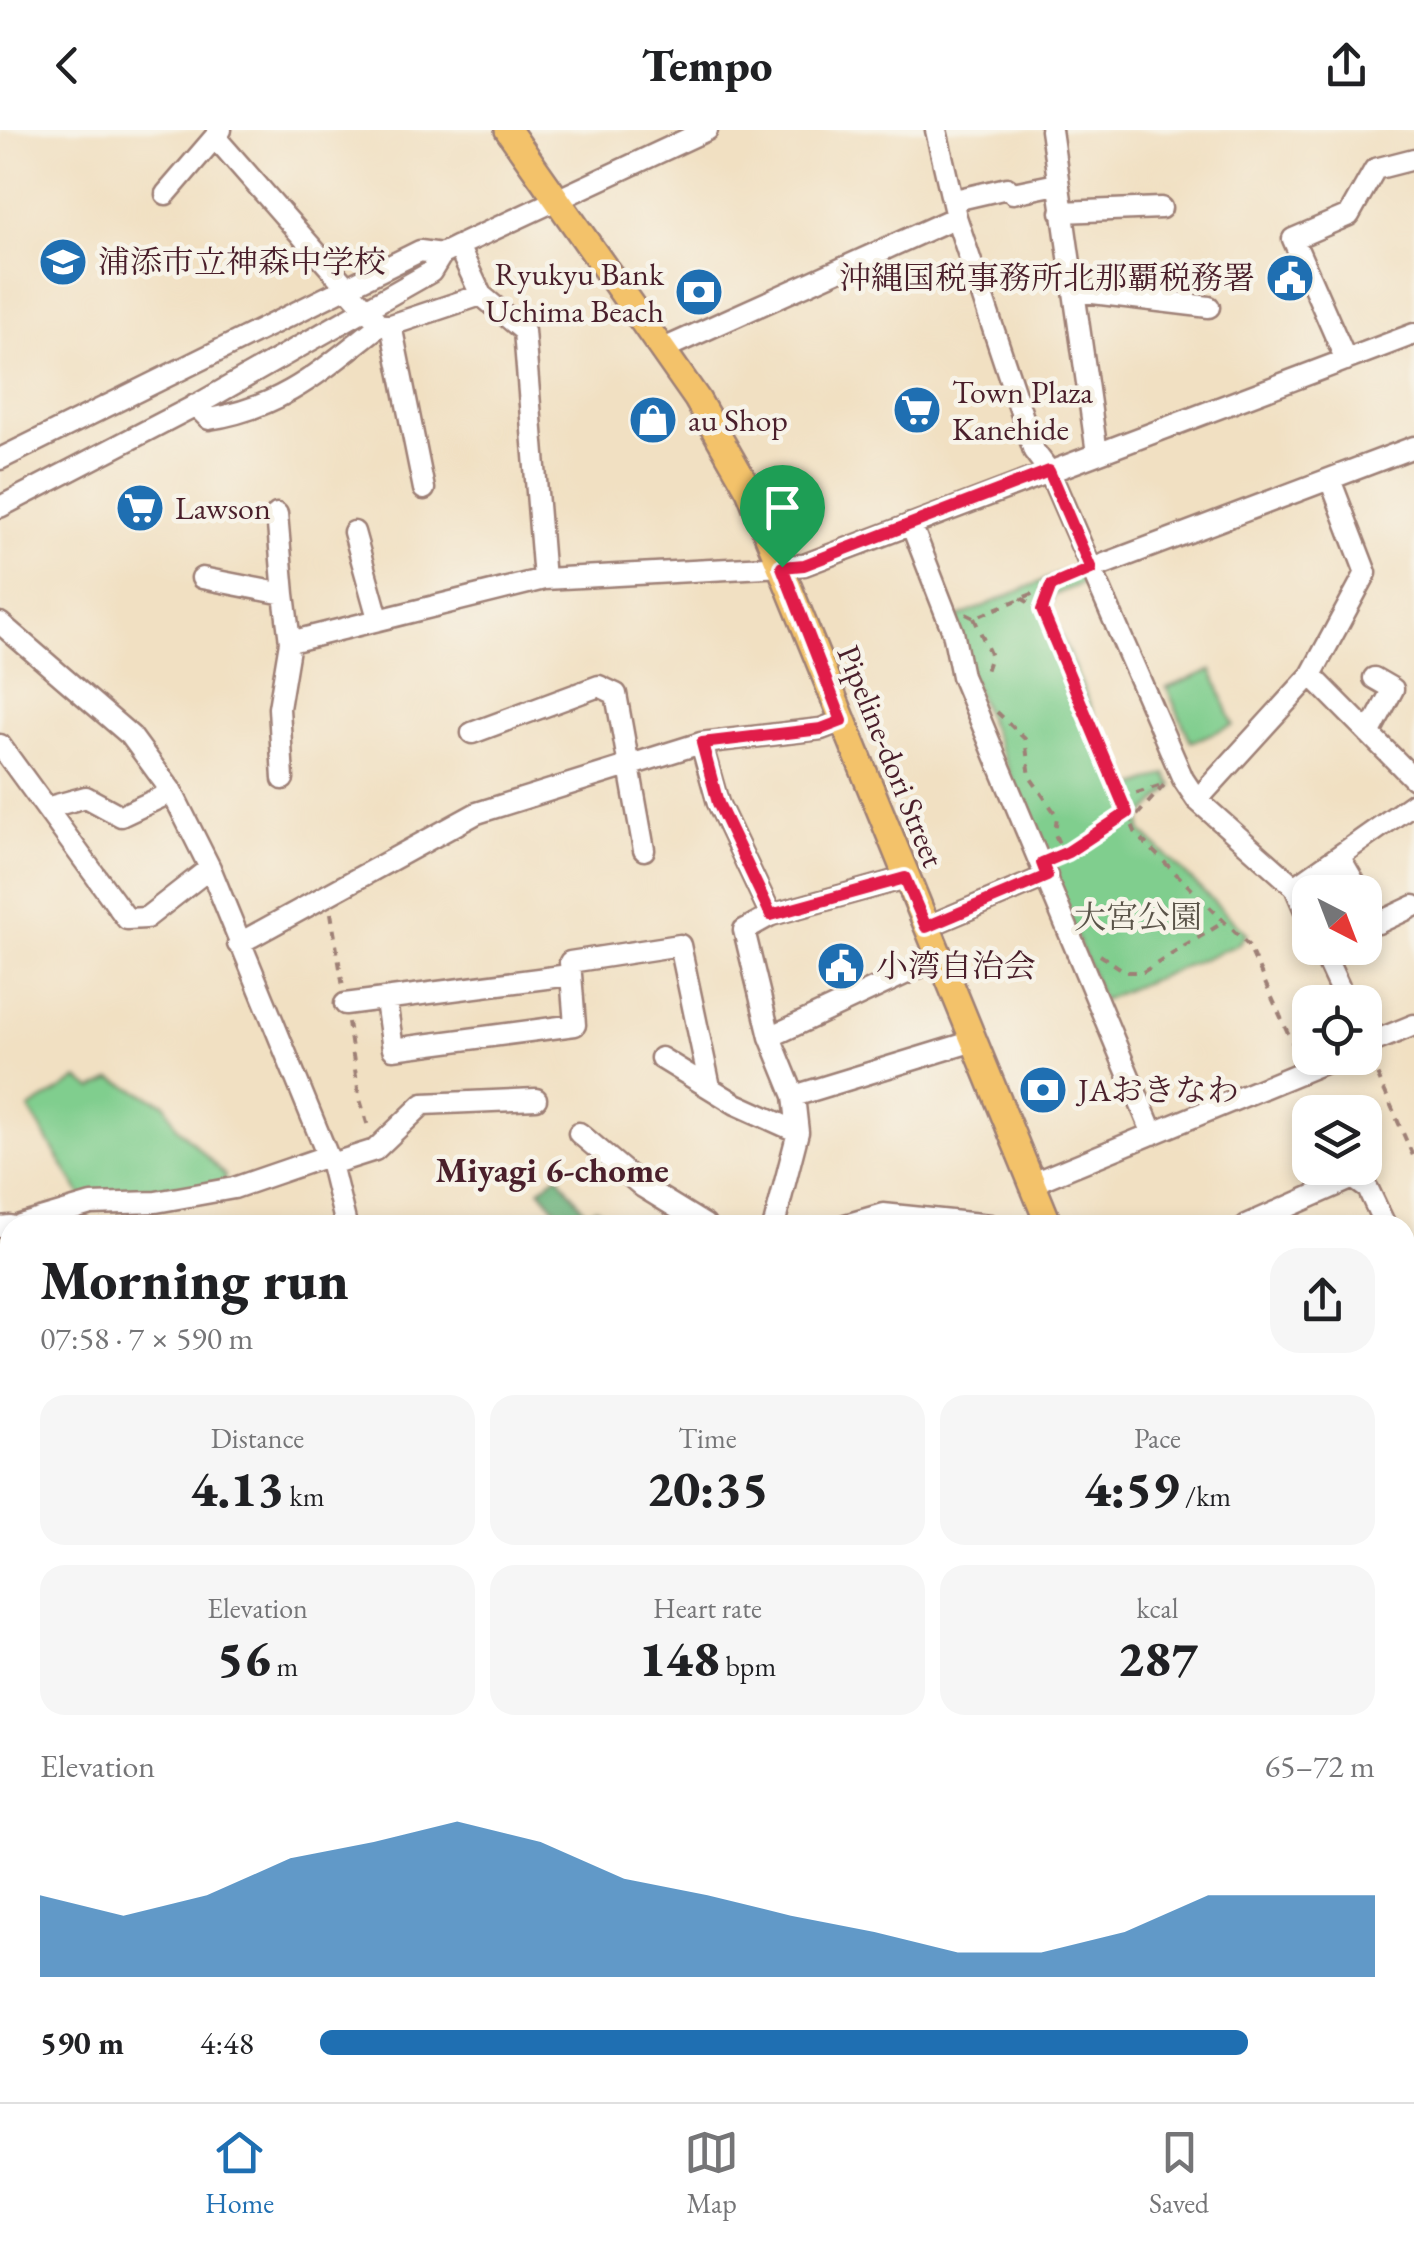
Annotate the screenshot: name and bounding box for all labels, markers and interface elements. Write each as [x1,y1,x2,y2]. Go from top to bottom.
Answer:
text: Tempo [642,36,772,94]
icon: back [40,38,95,93]
icon: share [1319,38,1374,93]
school or university icon: 浦添市立神森中学校 [37,236,89,288]
place label: 浦添市立神森中学校 [98,241,386,283]
public building icon: 沖縄国税事務所北那覇税務署 [1264,252,1316,304]
place label: Ryukyu Bank Uchima Beach [485,253,665,332]
place label: 沖縄国税事務所北那覇税務署 [839,257,1255,299]
bank icon: Ryukyu Bank Uchima Beach [673,266,725,318]
place label: Town Plaza Kanehide [952,371,1093,450]
supermarket icon: Town Plaza Kanehide [891,384,943,436]
shop icon: au Shop [627,394,679,446]
place label: au Shop [688,399,788,441]
pin [740,465,825,568]
icon: arrive [755,480,810,535]
supermarket icon: Lawson [114,482,166,534]
place label: Lawson [175,487,271,529]
street label: Pipeline-dori Street [827,639,955,873]
north arrow [1292,875,1382,965]
map controls [1292,875,1382,1185]
park label: 大宮公園 [1074,896,1202,938]
public building icon: 小湾自治会 [815,940,867,992]
place label: 小湾自治会 [876,945,1036,987]
button: locate [1292,985,1382,1075]
bank icon: JAおきなわ [1017,1064,1069,1116]
place label: JAおきなわ [1075,1069,1239,1111]
button: layers [1292,1095,1382,1185]
district label: Miyagi 6-chome [435,1147,669,1192]
text: Morning run [40,1244,349,1315]
button: share [1270,1248,1375,1353]
text: 07:58 · 7 × 590 m [40,1317,253,1359]
text: Distance [211,1420,304,1456]
text: Time [678,1420,737,1456]
text: Pace [1134,1420,1181,1456]
text: 4.13 [190,1456,284,1521]
text: 20:35 [646,1456,769,1521]
text: 4:59 [1084,1456,1179,1521]
text: km [284,1478,325,1514]
text: /km [1179,1478,1231,1514]
text: Elevation [207,1590,308,1626]
text: Heart rate [653,1590,762,1626]
text: kcal [1136,1590,1179,1626]
text: 56 [217,1626,271,1691]
text: 148 [639,1626,720,1691]
text: 287 [1117,1626,1198,1691]
text: m [271,1648,298,1684]
text: bpm [720,1648,776,1684]
text: Elevation [40,1745,155,1787]
text: 65–72 m [1265,1745,1375,1787]
text: 590 m [40,2022,124,2064]
text: 4:48 [200,2022,254,2064]
tab: Home [205,2125,274,2221]
tab: Map [684,2125,739,2221]
tab: Saved [1149,2125,1209,2221]

